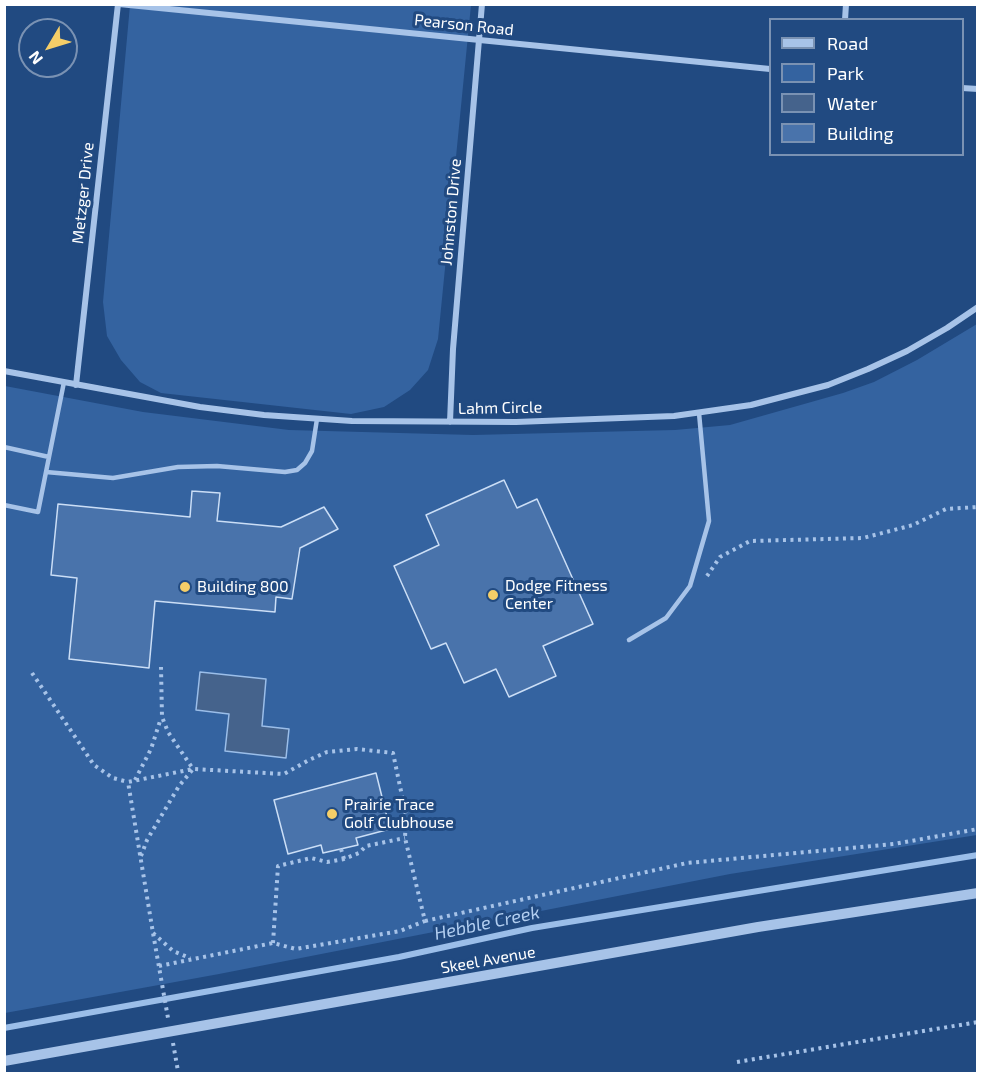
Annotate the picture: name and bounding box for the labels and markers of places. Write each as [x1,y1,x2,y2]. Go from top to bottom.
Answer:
place label: Dodge Fitness Center [505,576,608,614]
place label: Building 800 [197,577,289,597]
marker: Building 800 [178,580,192,594]
marker: Dodge Fitness Center [486,588,500,602]
place label: Prairie Trace Golf Clubhouse [344,795,454,833]
marker: Prairie Trace Golf Clubhouse [325,807,339,821]

